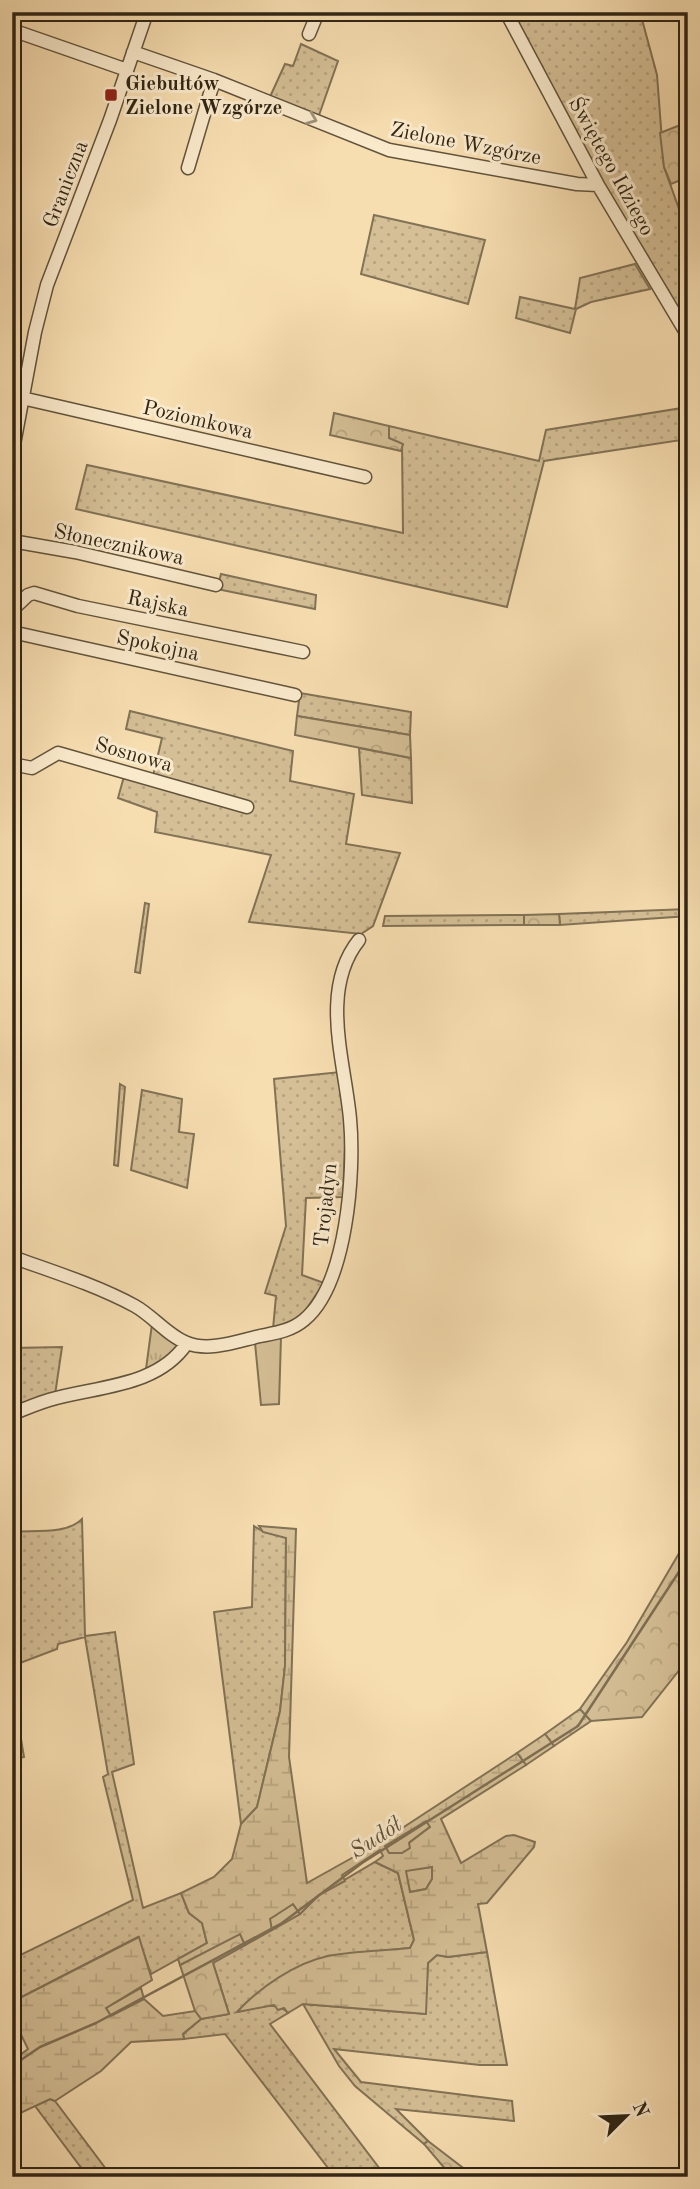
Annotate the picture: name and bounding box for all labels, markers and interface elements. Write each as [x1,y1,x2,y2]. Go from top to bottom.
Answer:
place label: Giebułtów Zielone Wzgórze [125,74,283,119]
marker: Giebułtów Zielone Wzgórze [103,87,119,103]
street label: Świętego Idziego [564,91,662,240]
one-way arrow [304,111,317,125]
street label: Zielone Wzgórze [389,120,543,169]
street label: Graniczna [40,138,93,231]
street label: Poziomkowa [140,398,255,443]
street label: Słonecznikowa [52,521,186,570]
street label: Rajska [125,588,190,621]
street label: Spokojna [114,627,201,665]
street label: Sosnowa [92,734,175,777]
street label: Trojadyn [312,1162,341,1248]
water label: Sudół [346,1812,407,1863]
north arrow [592,2080,662,2150]
text: N [628,2100,651,2121]

